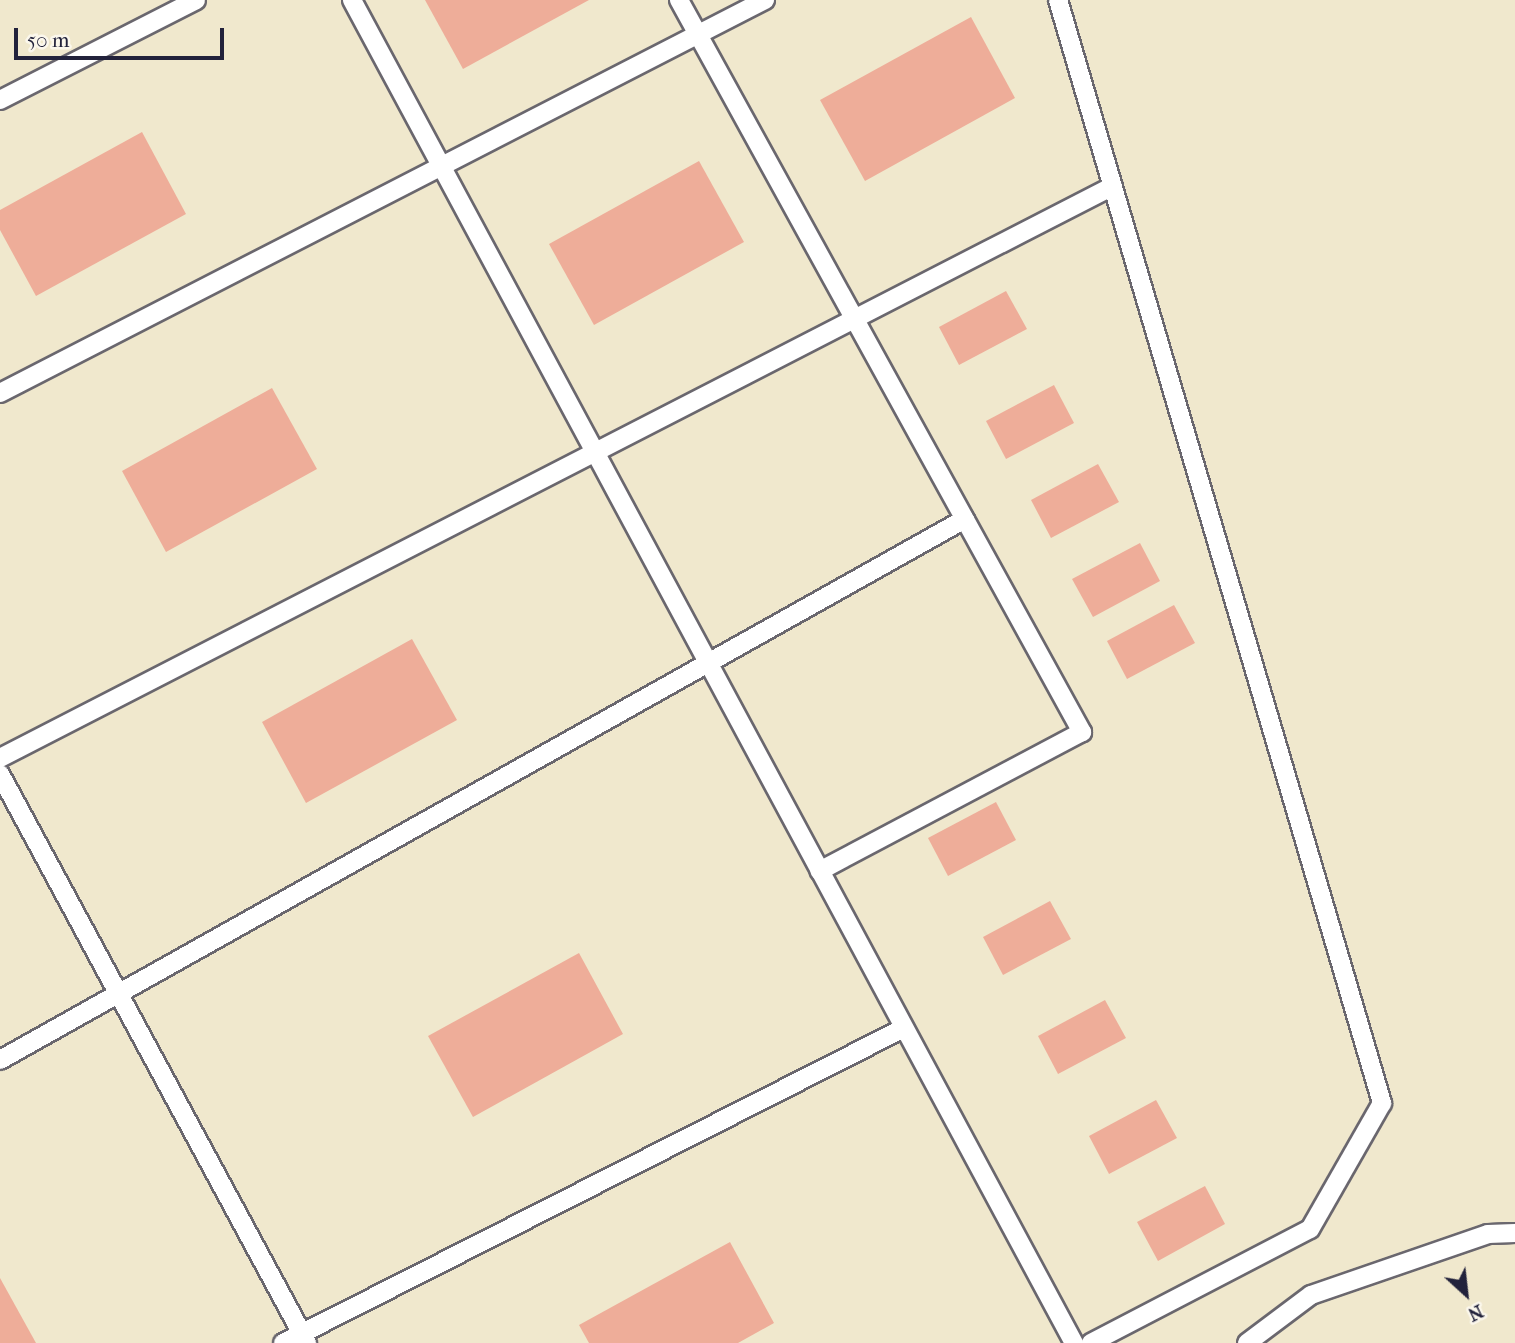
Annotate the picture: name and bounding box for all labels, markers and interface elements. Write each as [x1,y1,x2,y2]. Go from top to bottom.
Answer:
scale bar [18,14,228,58]
text: 50 m [27,28,70,52]
north arrow [1431,1259,1501,1329]
text: N [1464,1300,1487,1326]

